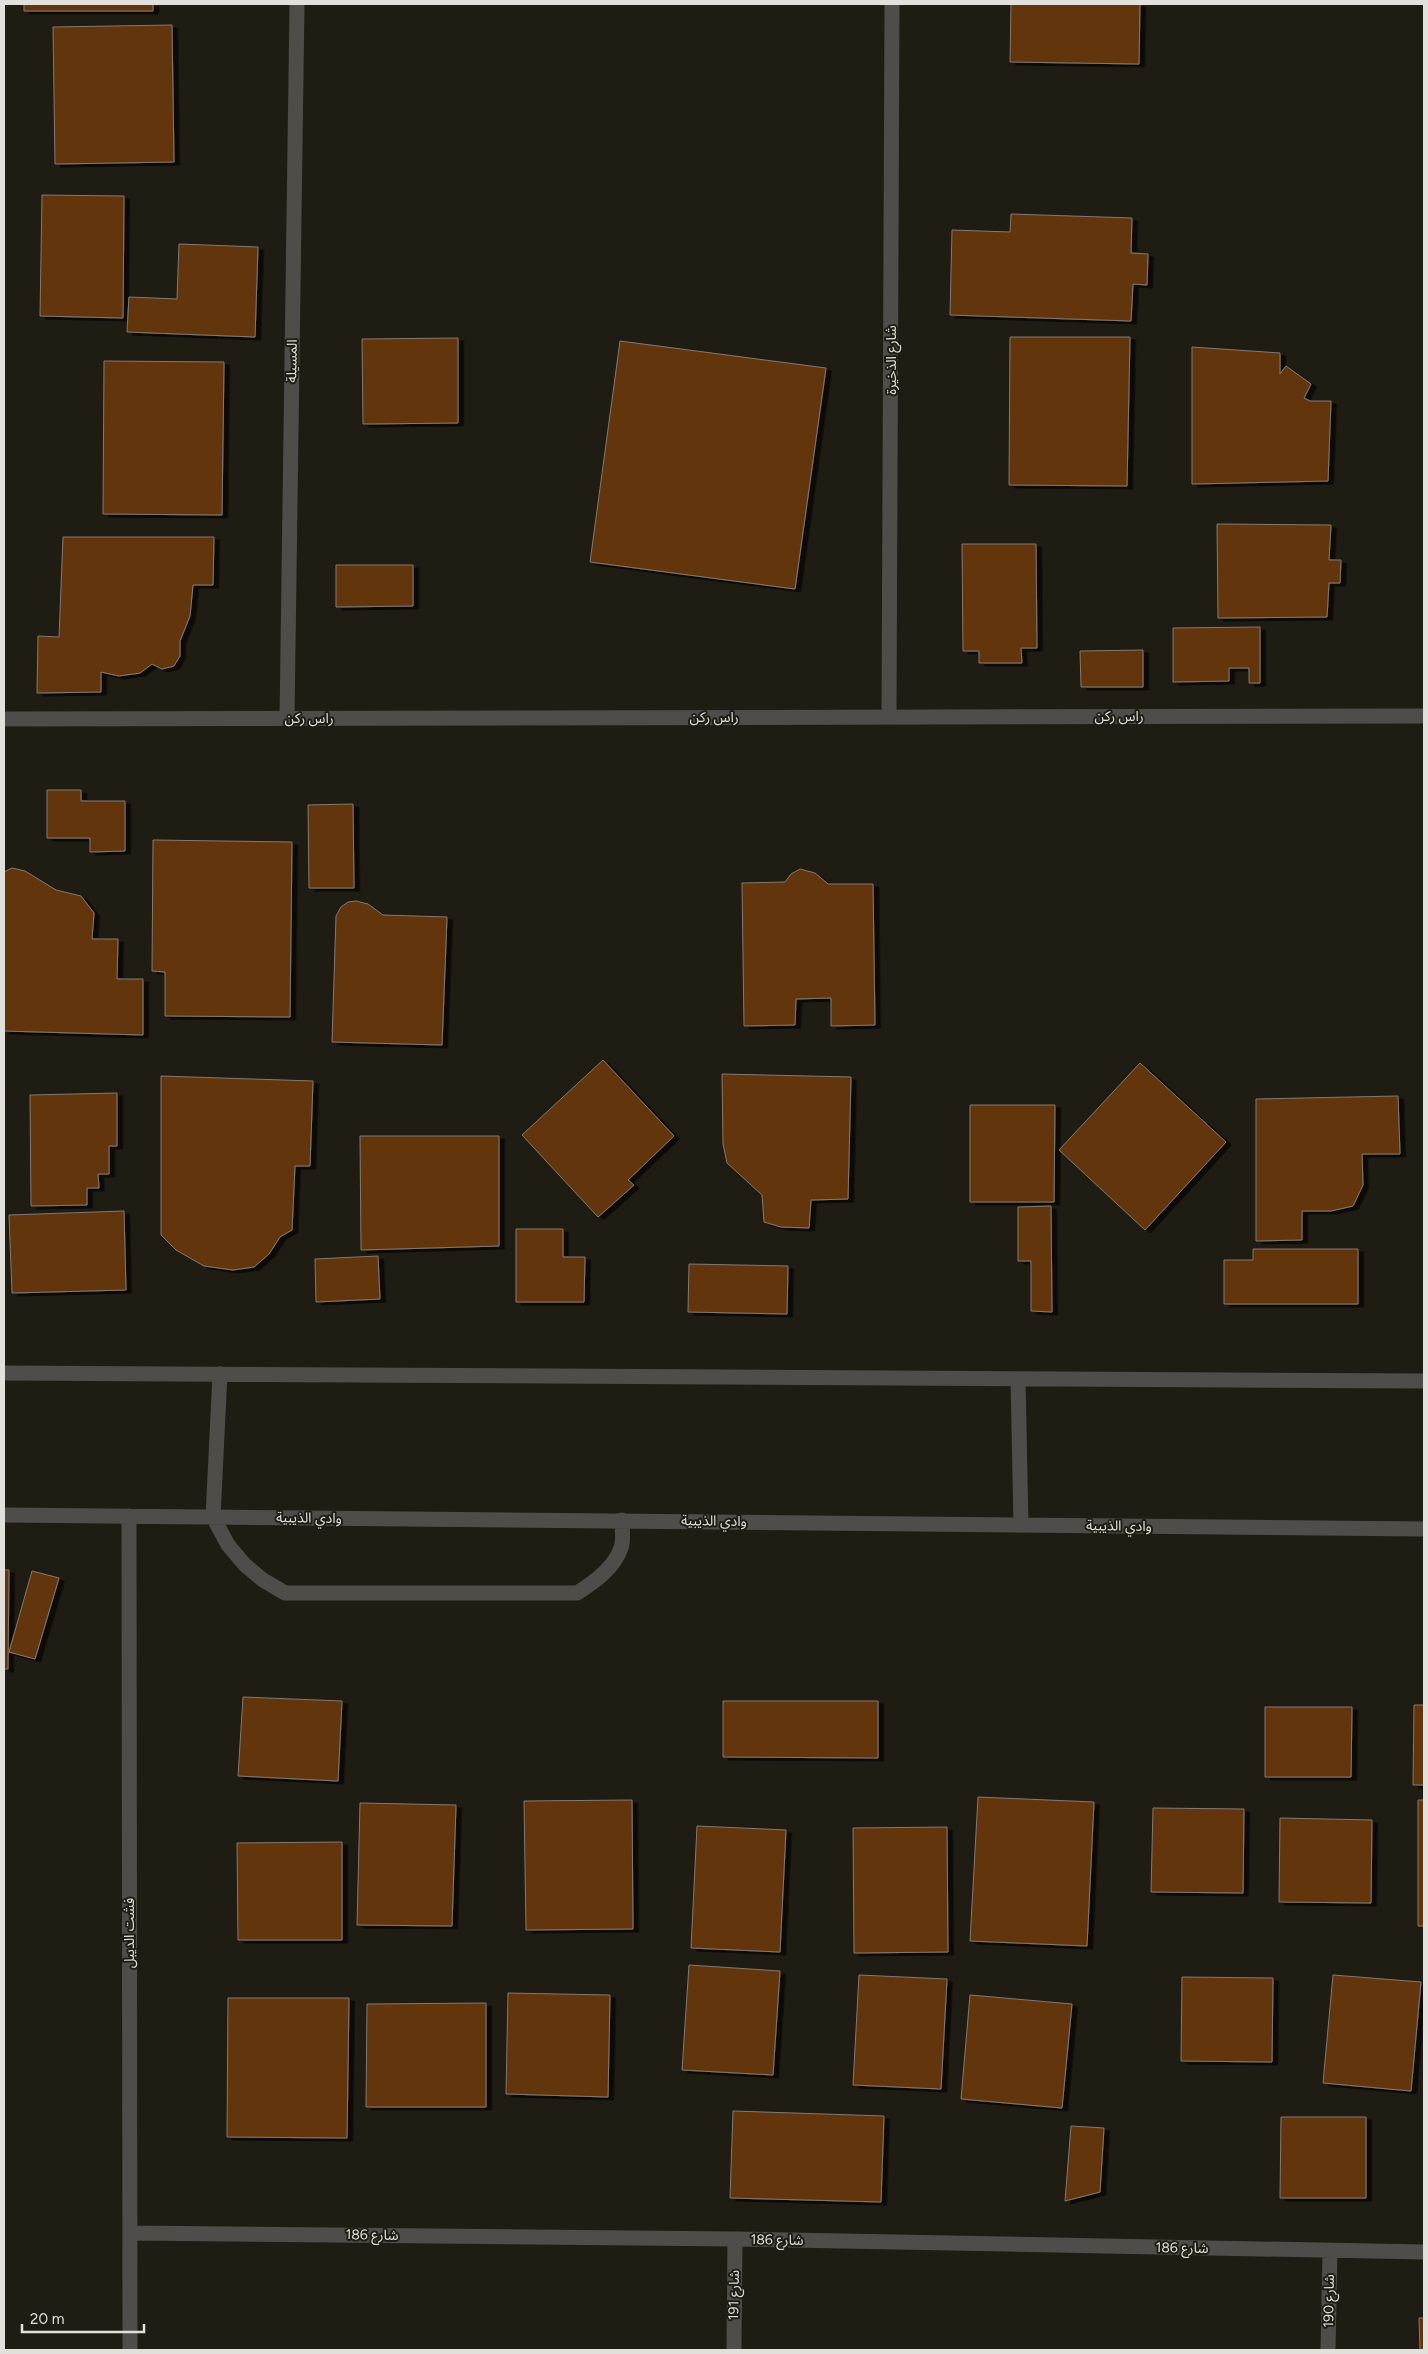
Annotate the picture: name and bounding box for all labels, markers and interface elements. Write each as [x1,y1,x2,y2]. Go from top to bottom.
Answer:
street label: شارع الذخيرة [883,325,902,395]
street label: المسيلة [283,339,301,383]
street label: راس ركن [1094,708,1144,725]
street label: راس ركن [689,709,739,726]
street label: راس ركن [284,710,334,727]
street label: وادي الذيبية [276,1509,342,1529]
street label: وادي الذيبية [681,1512,747,1532]
street label: وادي الذيبية [1086,1517,1152,1537]
street label: فشت الديبل [121,1898,138,1968]
street label: شارع 186 [345,2226,399,2246]
street label: شارع 186 [750,2231,804,2251]
street label: شارع 186 [1155,2239,1209,2259]
street label: شارع 191 [725,2270,745,2320]
street label: شارع 190 [1320,2274,1340,2328]
scale bar [22,2302,145,2334]
text: 20 m [30,2310,64,2328]

